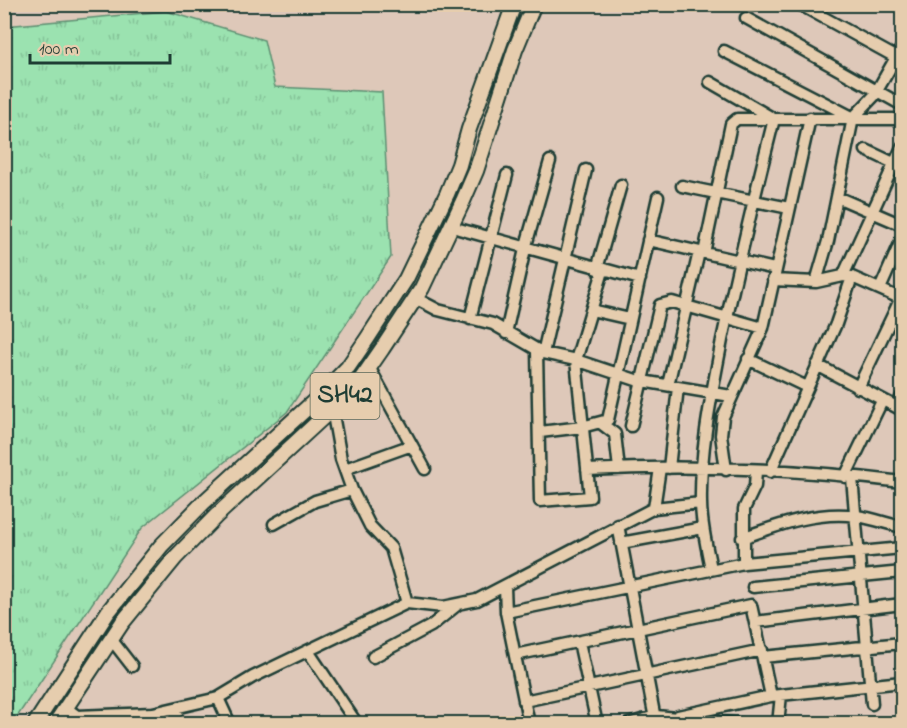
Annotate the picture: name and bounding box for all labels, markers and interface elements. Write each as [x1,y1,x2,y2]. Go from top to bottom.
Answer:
scale bar [30,27,170,65]
text: 100 m [39,37,79,63]
road number: SH42 [310,373,380,419]

